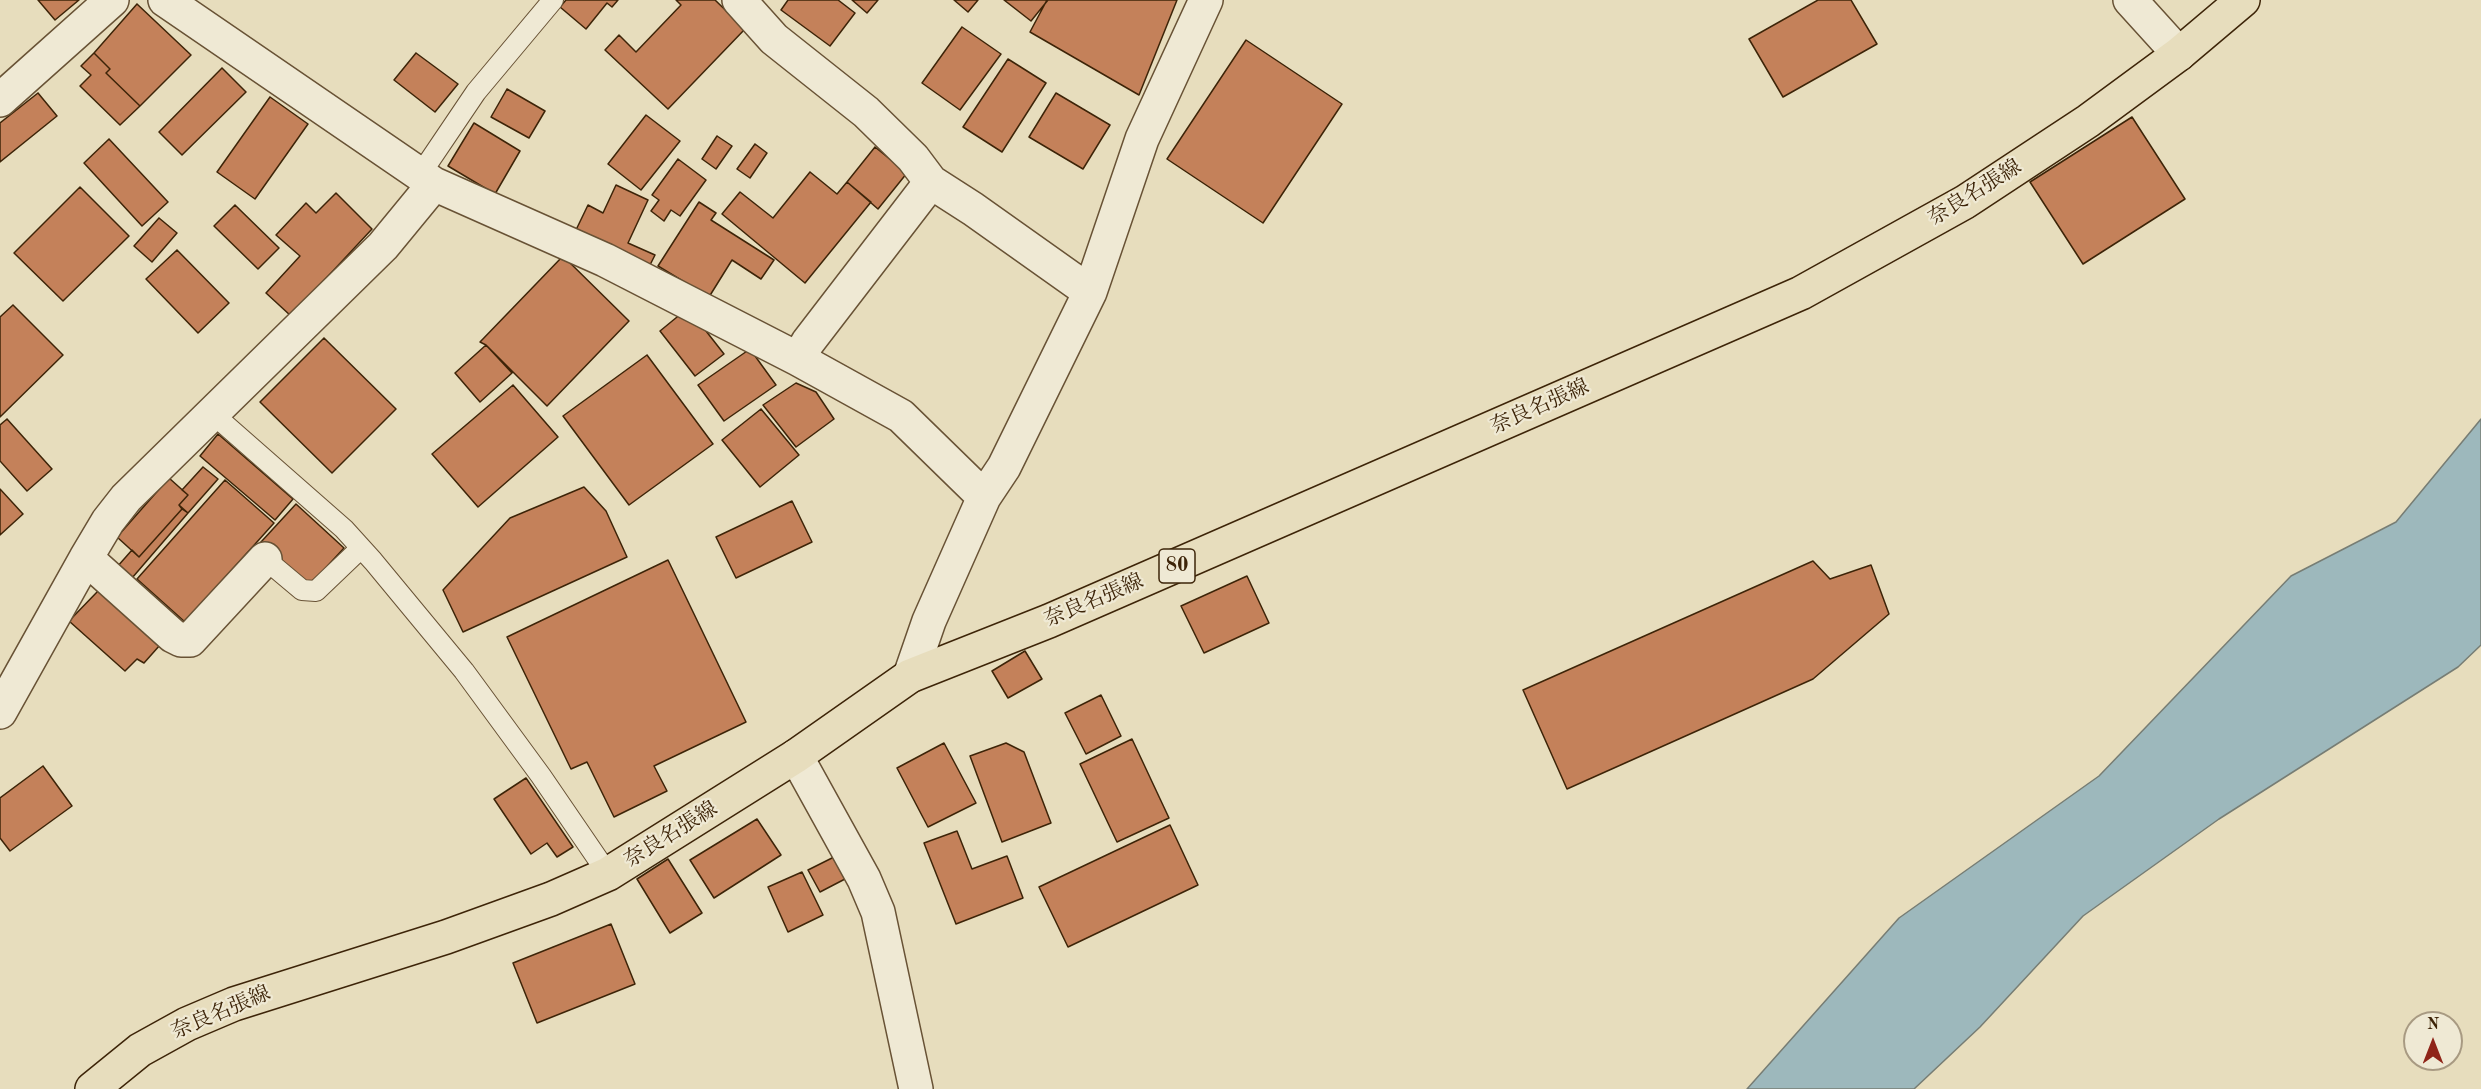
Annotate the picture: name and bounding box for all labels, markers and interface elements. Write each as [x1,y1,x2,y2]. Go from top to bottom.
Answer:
street label: 奈良名張線 [1924,154,2026,232]
street label: 奈良名張線 [1487,374,1593,440]
road number: 80 [1159,549,1195,583]
street label: 奈良名張線 [1041,569,1147,633]
street label: 奈良名張線 [620,796,722,874]
street label: 奈良名張線 [168,981,274,1045]
north arrow [2403,1011,2463,1071]
text: N [2427,1017,2439,1033]

